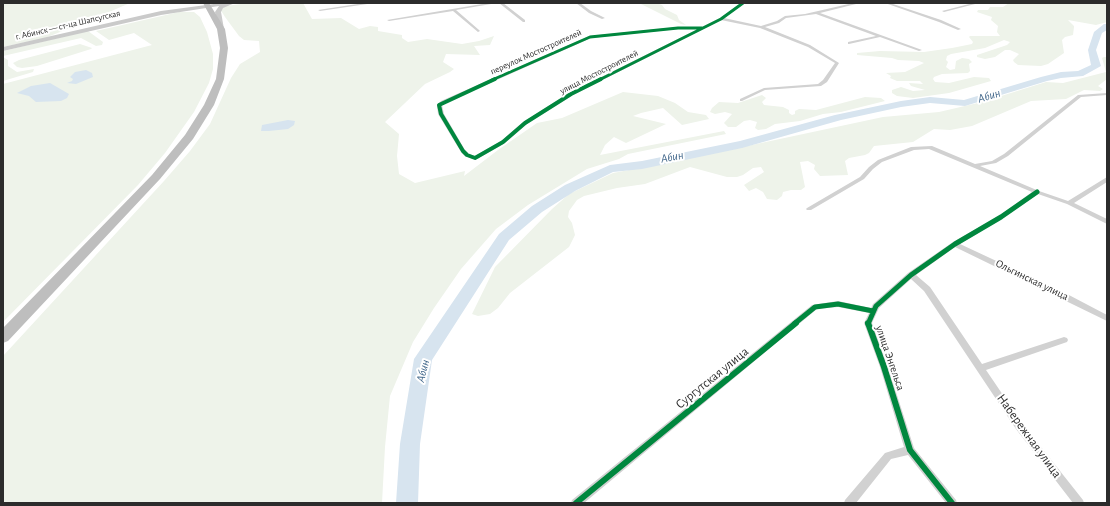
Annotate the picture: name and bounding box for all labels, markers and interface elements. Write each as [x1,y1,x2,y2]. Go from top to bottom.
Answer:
street label: г. Абинск — ст-ца Шапсугская [15,8,121,42]
street label: переулок Мостостроителей [489,27,583,77]
street label: улица Мостостроителей [558,48,640,96]
water label: Абин [976,86,1002,106]
water label: Абин [659,148,685,166]
street label: Ольгинская улица [993,257,1071,303]
street label: улица Энгельса [873,324,907,392]
street label: Сургутская улица [672,344,752,412]
water label: Абин [413,358,433,384]
street label: Набережная улица [993,391,1065,481]

